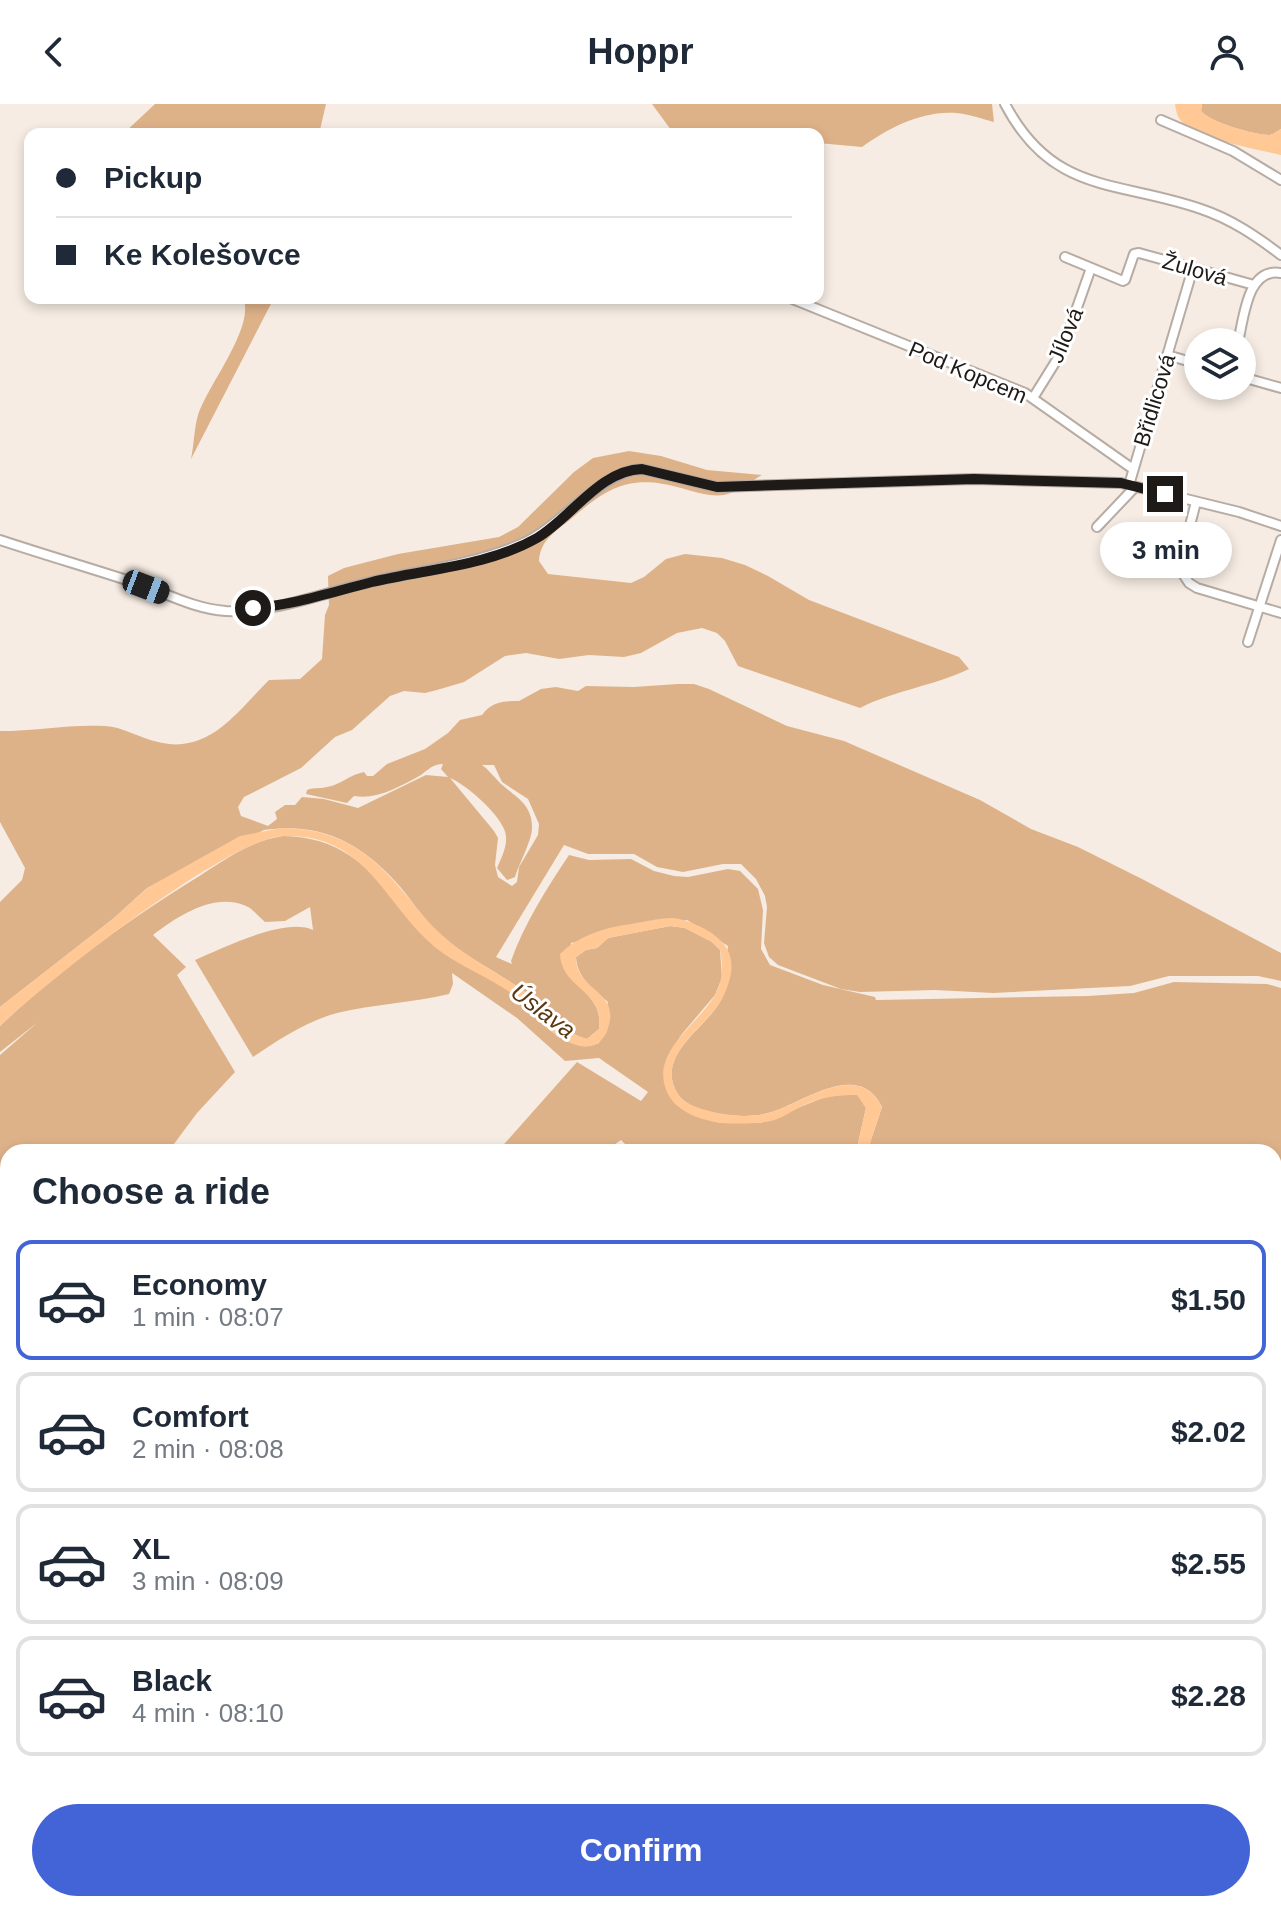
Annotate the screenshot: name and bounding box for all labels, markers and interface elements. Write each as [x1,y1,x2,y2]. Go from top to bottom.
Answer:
icon: back [32,30,76,74]
icon: person [1205,30,1249,74]
text: Hoppr [588,31,693,72]
text: Pickup [104,161,202,194]
text: Ke Kolešovce [104,238,301,271]
street label: Žulová [1160,248,1231,291]
street label: Jílová [1043,303,1088,367]
map controls [1184,328,1256,400]
button: layers [1184,328,1256,400]
street label: Pod Kopcem [905,336,1031,409]
street label: Břidlicová [1129,350,1181,449]
route end [1147,476,1183,512]
callout: 3 min [1099,522,1231,578]
text: 3 min [1132,535,1200,565]
car [119,567,173,607]
route start [235,590,271,626]
water label: Úslava [506,978,581,1043]
text: Choose a ride [32,1171,270,1212]
icon: car [36,1264,108,1336]
text: Economy [132,1268,267,1301]
text: $1.50 [1171,1283,1246,1316]
text: 1 min · 08:07 [132,1302,284,1332]
icon: car [36,1396,108,1468]
text: Comfort [132,1400,249,1433]
text: $2.02 [1171,1415,1246,1448]
text: 2 min · 08:08 [132,1434,284,1464]
icon: car [36,1528,108,1600]
text: XL [132,1532,170,1565]
text: $2.55 [1171,1547,1246,1580]
text: 3 min · 08:09 [132,1566,284,1596]
icon: car [36,1660,108,1732]
text: Black [132,1664,212,1697]
text: $2.28 [1171,1679,1246,1712]
text: 4 min · 08:10 [132,1698,284,1728]
button: Confirm [32,1804,1250,1896]

